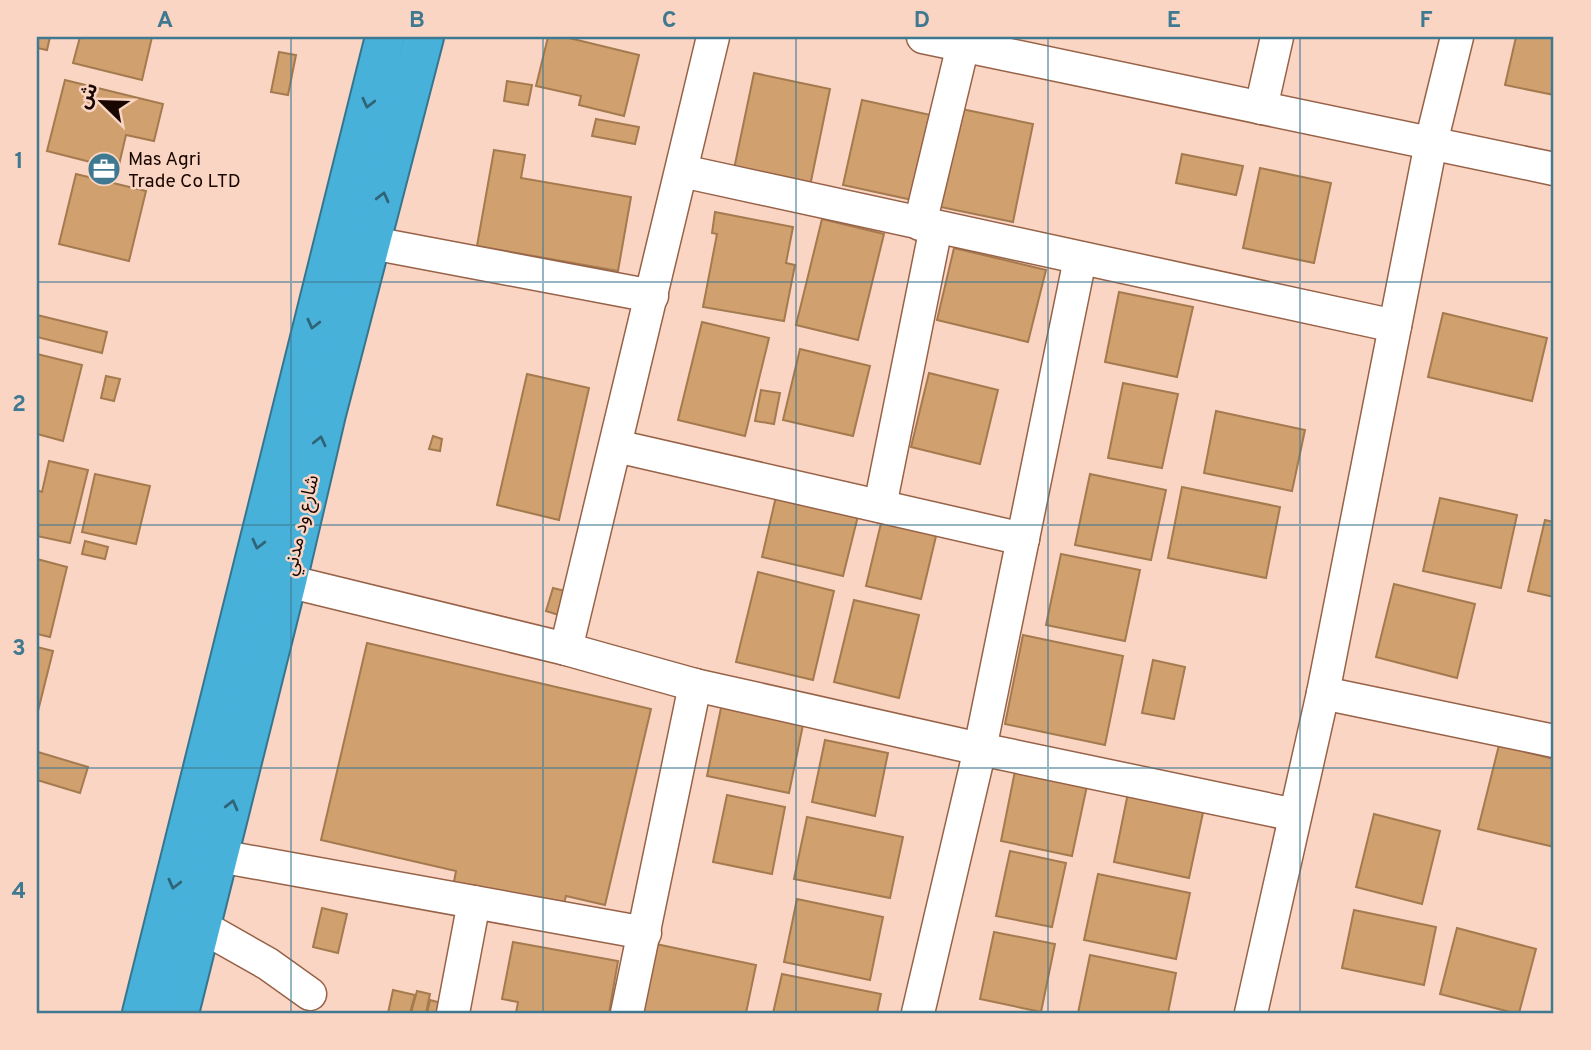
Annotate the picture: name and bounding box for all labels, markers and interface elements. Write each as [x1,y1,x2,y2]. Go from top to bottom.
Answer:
text: A [157,7,173,36]
text: B [409,7,425,36]
text: C [662,7,676,36]
text: D [914,7,930,36]
text: E [1167,7,1181,36]
text: F [1419,7,1433,36]
north arrow [66,66,136,136]
text: ش [72,79,104,113]
one-way arrow [362,97,376,109]
text: 1 [14,148,24,177]
place label: Mas Agri Trade Co LTD [128,148,241,194]
office icon: Mas Agri Trade Co LTD [85,150,123,188]
one-way arrow [375,191,389,203]
one-way arrow [307,318,321,330]
text: 2 [12,391,26,420]
one-way arrow [312,435,326,447]
street label: شارع ود مدني [279,473,327,579]
one-way arrow [252,538,266,550]
text: 3 [12,635,26,664]
one-way arrow [224,799,238,811]
text: 4 [12,878,26,907]
one-way arrow [168,878,182,890]

